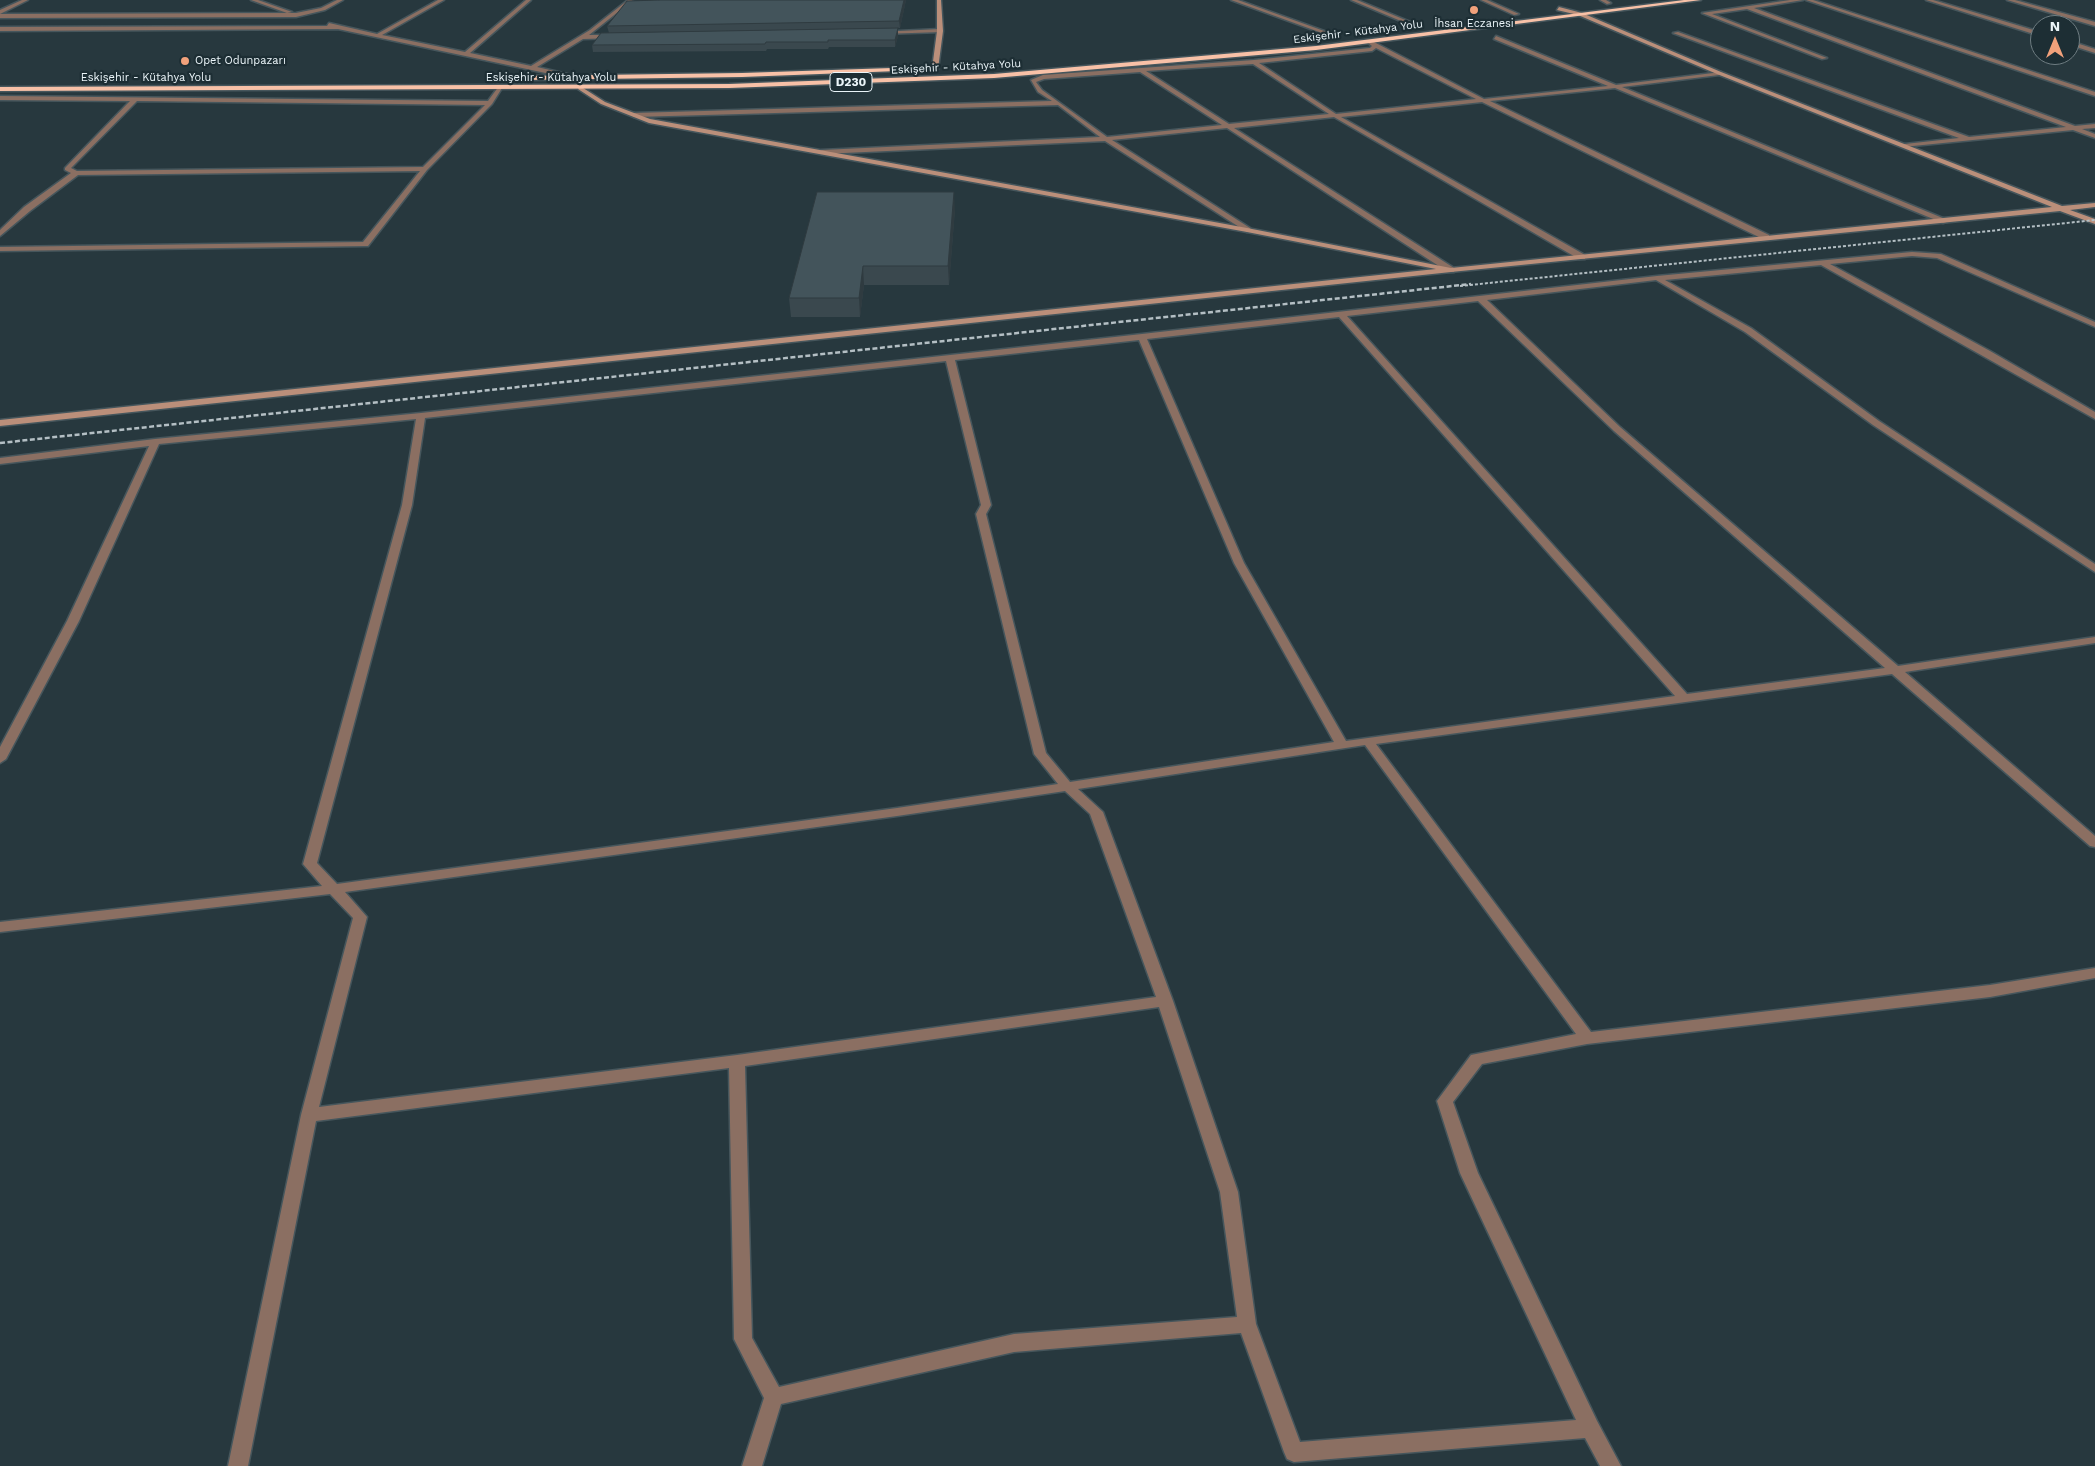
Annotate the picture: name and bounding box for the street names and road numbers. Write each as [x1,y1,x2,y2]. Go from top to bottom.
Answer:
street label: Eskişehir - Kütahya Yolu [1292,18,1424,46]
street label: Eskişehir - Kütahya Yolu [891,57,1021,77]
street label: Eskişehir - Kütahya Yolu [81,71,211,85]
street label: Eskişehir - Kütahya Yolu [486,71,616,85]
road number: D230 [830,72,872,91]

